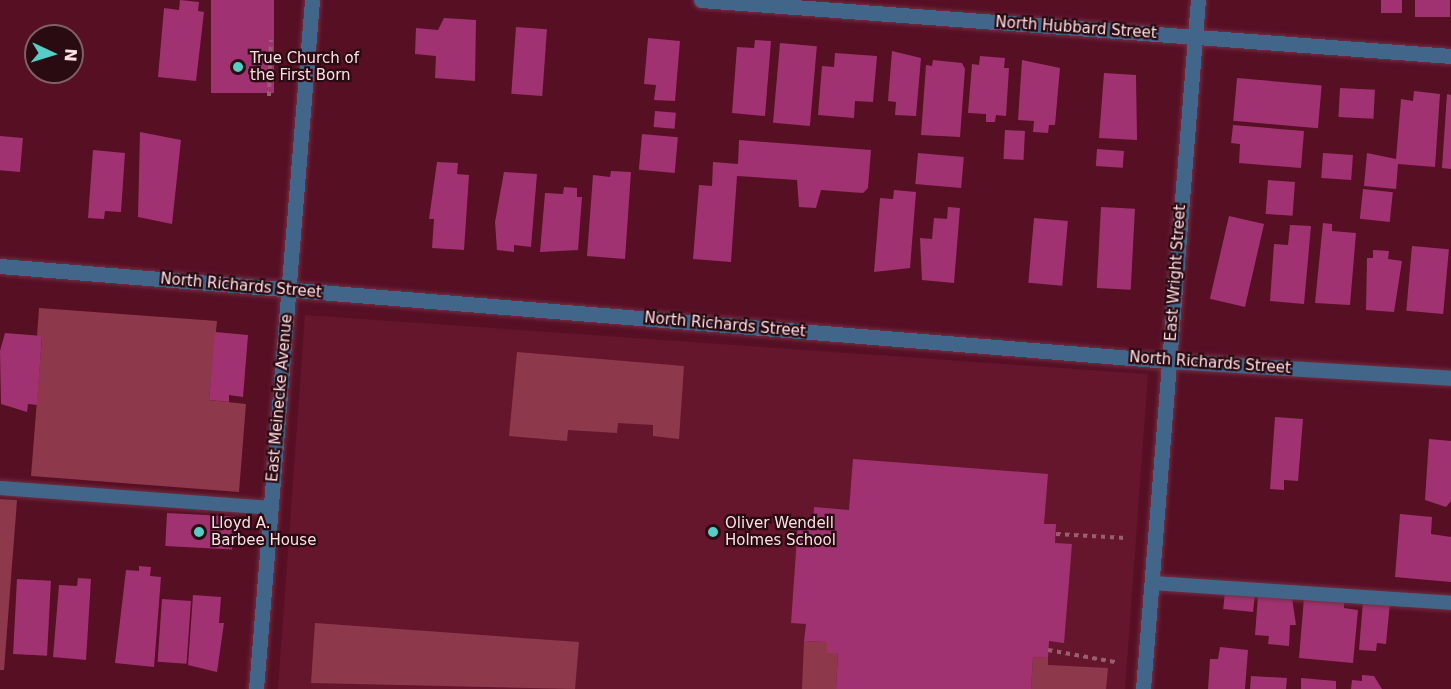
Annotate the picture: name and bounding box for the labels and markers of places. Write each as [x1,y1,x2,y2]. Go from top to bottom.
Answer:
place label: True Church of the First Born [250,49,359,84]
marker: True Church of the First Born [231,60,245,74]
place label: Lloyd A. Barbee House [211,514,316,549]
place label: Oliver Wendell Holmes School [725,514,836,549]
marker: Lloyd A. Barbee House [192,525,206,539]
marker: Oliver Wendell Holmes School [706,525,720,539]

